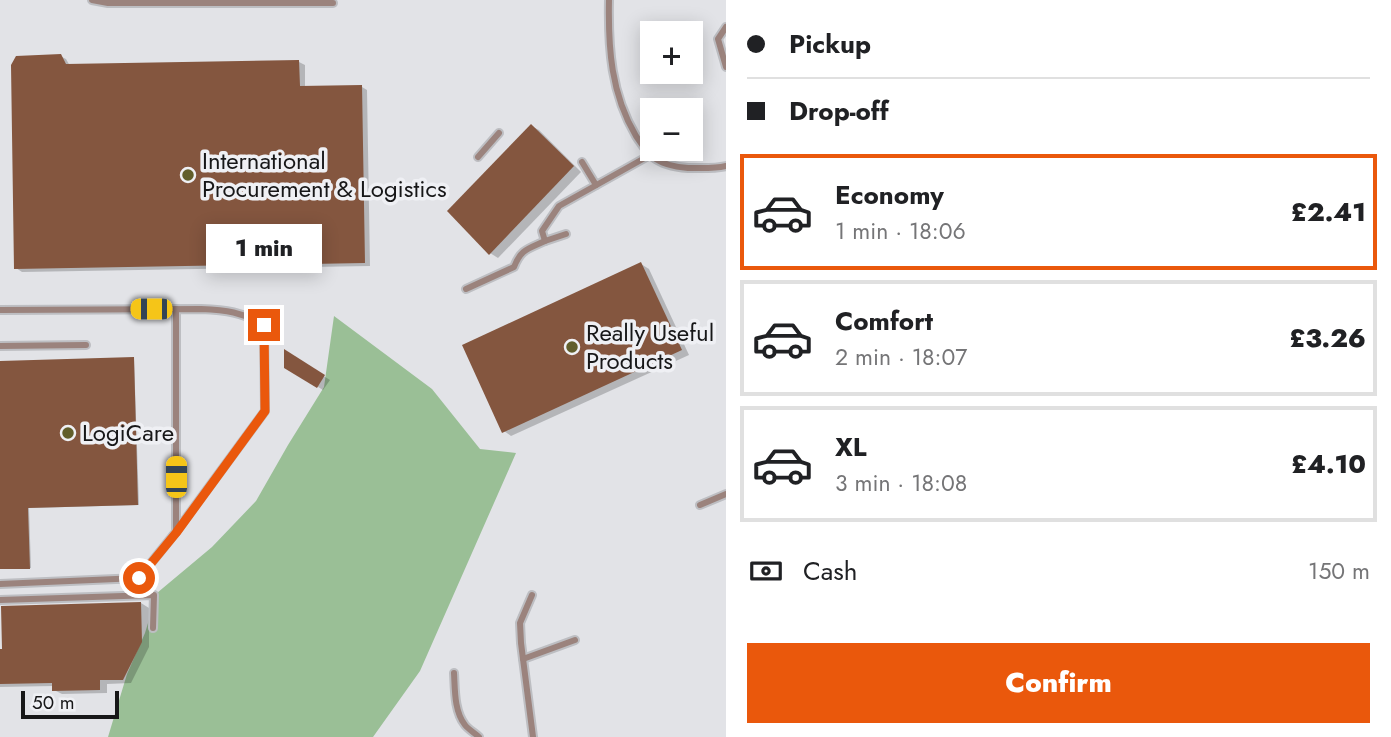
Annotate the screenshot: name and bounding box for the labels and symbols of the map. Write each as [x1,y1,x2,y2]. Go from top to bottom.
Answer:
place label: International Procurement & Logistics [202,143,447,206]
marker: International Procurement & Logistics [180,167,196,183]
callout: 1 min [206,224,322,272]
car [131,299,173,320]
route end [248,309,280,341]
place label: Really Useful Products [586,315,714,378]
marker: Really Useful Products [564,339,580,355]
place label: LogiCare [82,415,174,450]
marker: LogiCare [60,425,76,441]
car [166,456,187,498]
route start [123,562,155,594]
scale bar [21,688,119,720]

